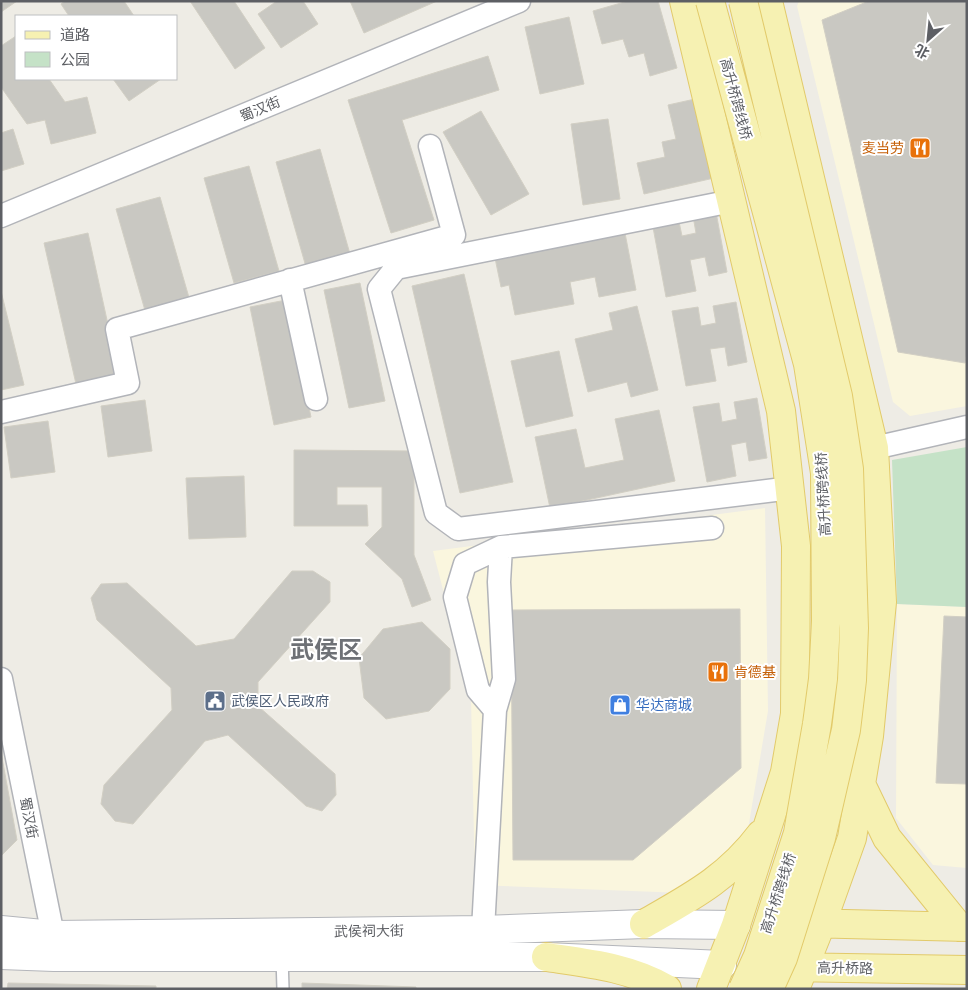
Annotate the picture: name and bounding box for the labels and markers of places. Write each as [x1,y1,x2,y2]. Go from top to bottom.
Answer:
restaurant icon: 麦当劳 [908,136,932,160]
place label: 麦当劳 [862,139,904,156]
restaurant icon: 肯德基 [706,660,730,684]
place label: 肯德基 [734,663,776,680]
public building icon: 武侯区人民政府 [203,689,227,713]
place label: 武侯区人民政府 [231,692,329,709]
shop icon: 华达商城 [608,693,632,717]
place label: 华达商城 [636,696,692,713]

